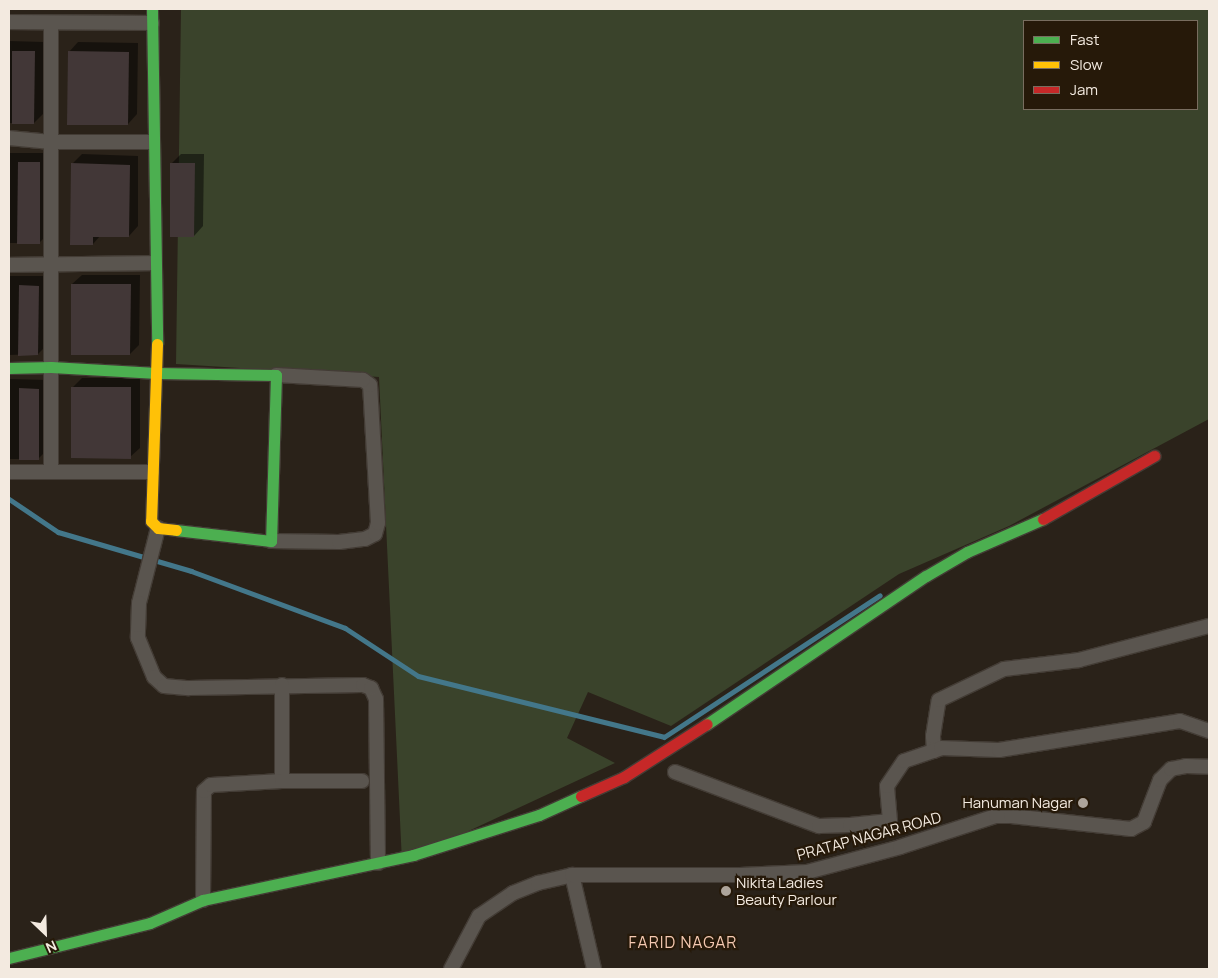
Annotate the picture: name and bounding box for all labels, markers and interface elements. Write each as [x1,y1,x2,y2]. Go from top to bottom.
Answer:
legend [1023,20,1198,110]
text: Fast [1070,29,1099,50]
text: Slow [1070,54,1103,75]
text: Jam [1070,79,1098,100]
place label: Hanuman Nagar [962,794,1073,812]
marker: Hanuman Nagar [1077,797,1089,809]
street label: PRATAP NAGAR ROAD [795,808,943,864]
place label: Nikita Ladies Beauty Parlour [736,873,837,908]
marker: Nikita Ladies Beauty Parlour [720,885,732,897]
north arrow [20,908,70,958]
district label: FARID NAGAR [627,932,739,952]
text: N [43,936,60,958]

